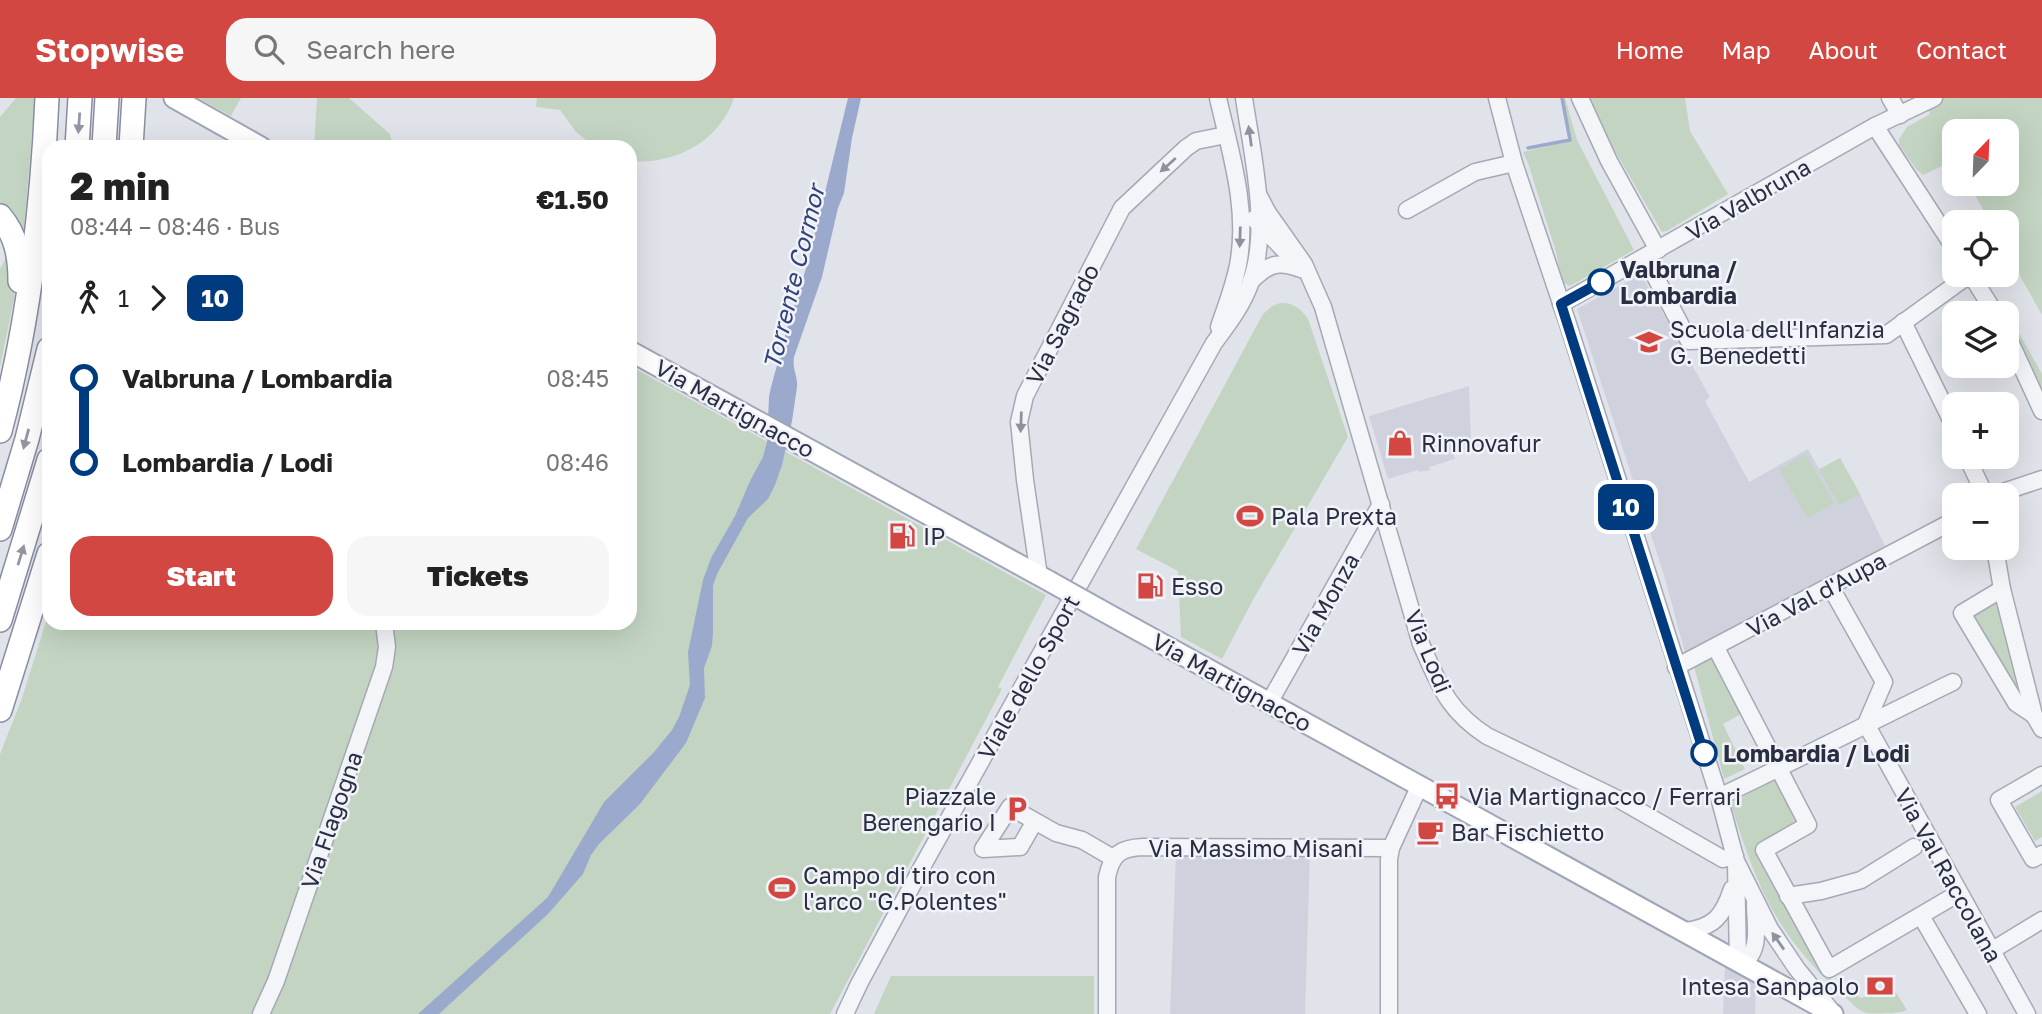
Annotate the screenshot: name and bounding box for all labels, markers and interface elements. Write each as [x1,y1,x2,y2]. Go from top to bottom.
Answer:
search box [226,18,716,81]
text: Stopwise [35,30,184,69]
icon: search [250,30,288,68]
text: Search here [306,34,455,65]
text: Home [1616,35,1684,64]
text: Map [1722,35,1771,64]
text: About [1809,35,1878,64]
text: Contact [1916,35,2007,64]
one-way arrow [73,112,84,134]
north arrow [1942,119,2020,196]
map controls [1942,119,2019,560]
one-way arrow [1244,125,1255,147]
street label: Via Valbruna [1681,152,1815,246]
one-way arrow [1159,157,1176,172]
text: 2 min [70,163,170,208]
water label: Torrente Cormor [756,178,831,372]
text: €1.50 [536,184,609,215]
button: locate [1942,210,2019,287]
text: 08:44 – 08:46 · Bus [70,212,280,240]
one-way arrow [1235,227,1246,249]
place label: Valbruna / Lombardia [1620,255,1737,309]
street label: Via Sagrado [1020,259,1104,389]
marker: Valbruna / Lombardia [1588,269,1614,295]
icon: walk [70,279,108,317]
icon: forward [139,279,177,317]
text: 10 [201,283,229,312]
text: 1 [118,284,129,312]
button: layers [1942,301,2019,378]
place label: Scuola dell'Infanzia G. Benedetti [1670,315,1885,369]
school or university icon: Scuola dell'Infanzia G. Benedetti [1634,327,1664,357]
street label: Via Martignacco [650,353,820,463]
text: Valbruna / Lombardia [122,363,393,394]
text: 08:45 [546,364,609,392]
button: + [1942,392,2019,469]
one-way arrow [1015,411,1026,433]
shop icon: Rinnovafur [1385,428,1415,458]
one-way arrow [21,429,31,450]
place label: Rinnovafur [1421,429,1541,457]
text: Lombardia / Lodi [122,447,333,478]
text: 08:46 [546,448,609,476]
button: − [1942,483,2019,560]
line badge: 10 [1594,484,1658,530]
text: 10 [1612,492,1640,521]
sports icon: Pala Prexta [1235,501,1265,531]
place label: Pala Prexta [1271,502,1397,530]
fuel station icon: IP [887,521,917,551]
place label: IP [923,522,945,550]
button: Start [70,536,333,616]
button: Tickets [347,536,609,616]
one-way arrow [16,544,26,565]
street label: Via Val d'Aupa [1742,546,1890,642]
street label: Via Monza [1285,548,1365,660]
fuel station icon: Esso [1135,571,1165,601]
place label: Esso [1171,572,1223,600]
street label: Viale dello Sport [971,590,1085,764]
street label: Via Lodi [1400,605,1458,697]
street label: Via Martignacco [1147,627,1317,737]
place label: Lombardia / Lodi [1723,739,1910,767]
marker: Lombardia / Lodi [1691,740,1717,766]
street label: Via Flagogna [294,748,368,892]
bus stop icon: Via Martignacco / Ferrari [1432,781,1462,811]
place label: Piazzale Berengario I [862,782,996,836]
place label: Via Martignacco / Ferrari [1468,782,1741,810]
street label: Via Val Raccolana [1889,783,2009,967]
parking icon: Piazzale Berengario I [1002,794,1032,824]
cafe icon: Bar Fischietto [1415,817,1445,847]
place label: Bar Fischietto [1451,818,1604,846]
street label: Via Massimo Misani [1149,834,1363,862]
place label: Campo di tiro con l'arco "G.Polentes" [803,861,1007,915]
sports icon: Campo di tiro con l'arco "G.Polentes" [767,873,797,903]
one-way arrow [1772,931,1785,950]
bank icon: Intesa Sanpaolo [1865,971,1895,1001]
place label: Intesa Sanpaolo [1681,972,1859,1000]

